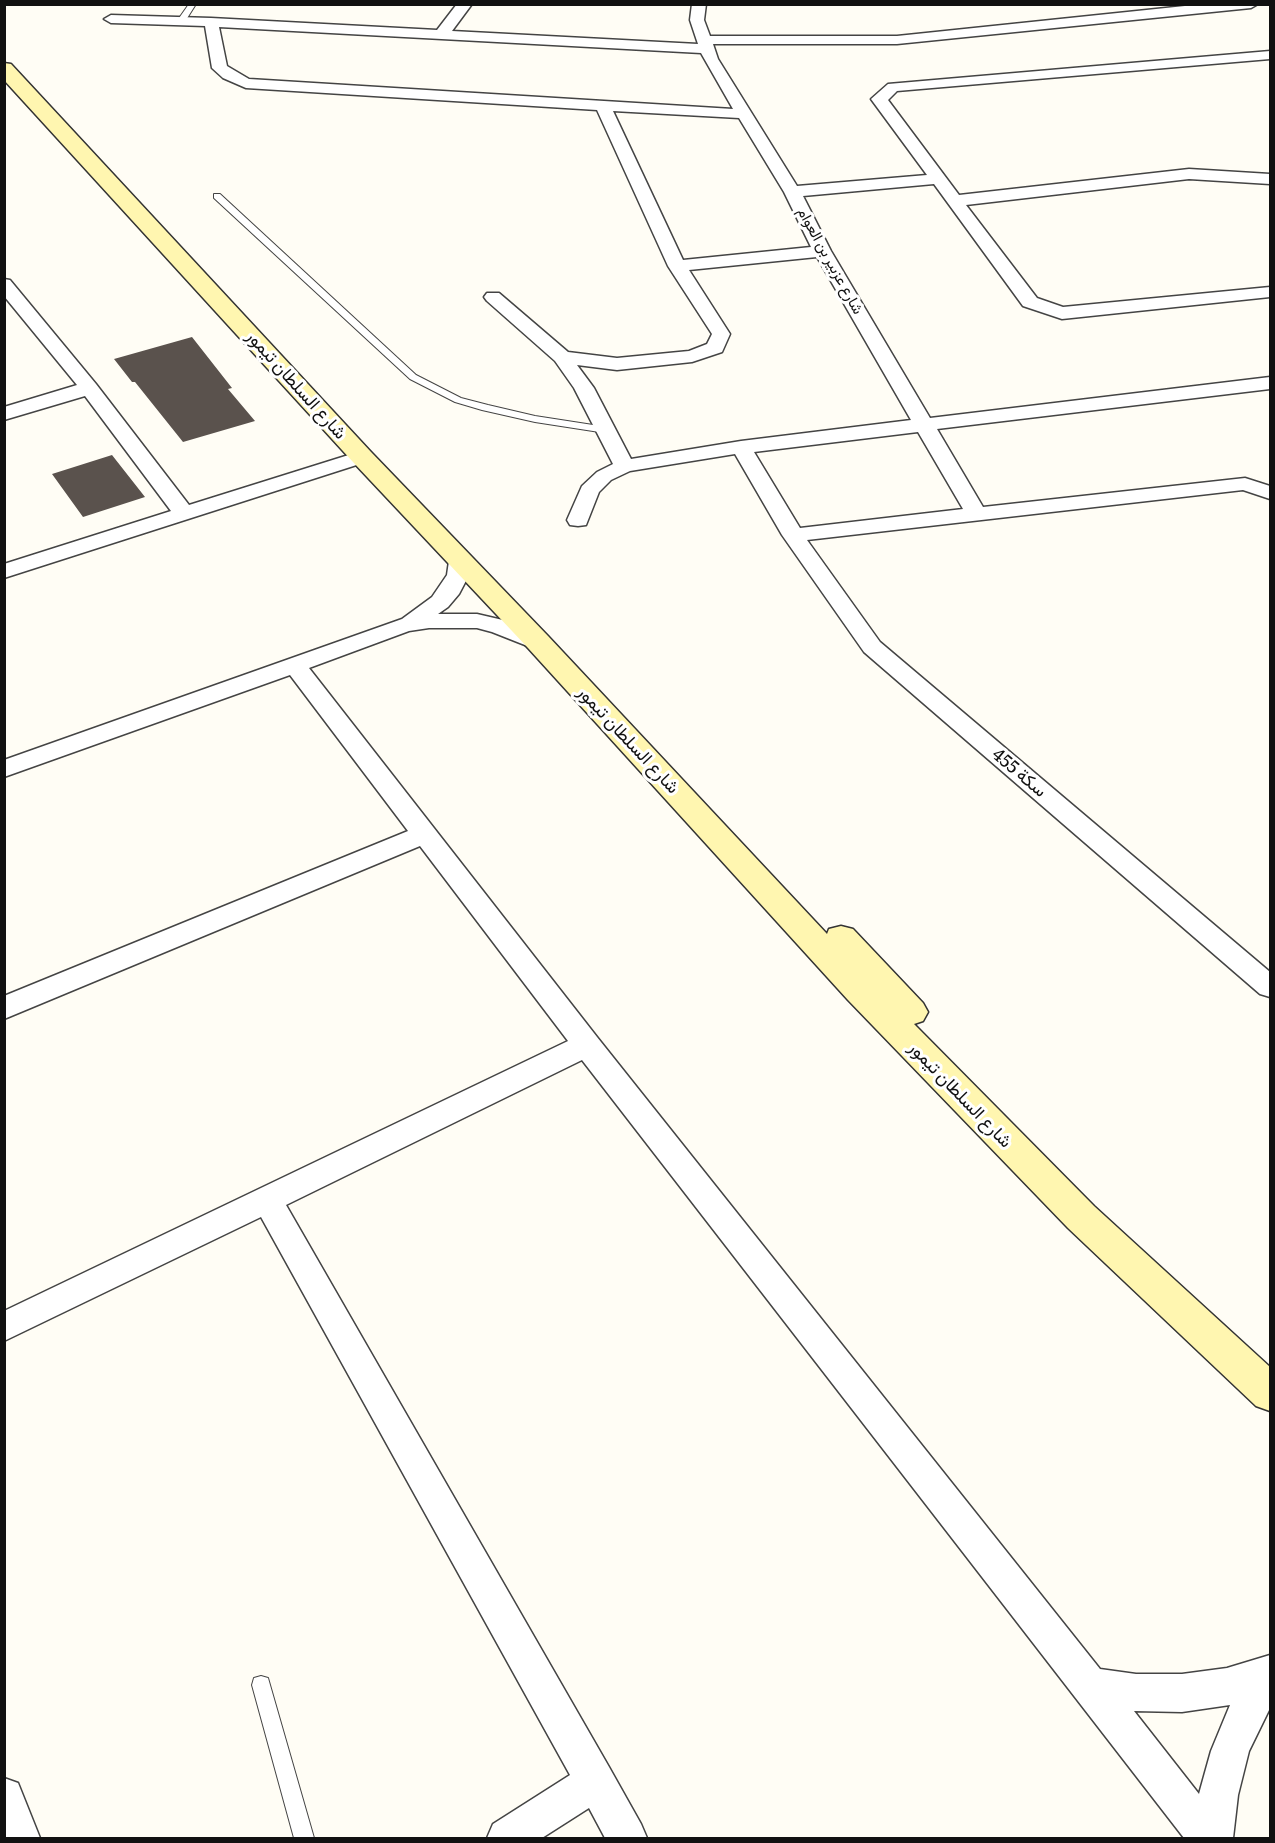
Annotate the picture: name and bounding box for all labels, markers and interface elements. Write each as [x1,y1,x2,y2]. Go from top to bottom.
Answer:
street label: شارع عزبير بن العوام [793,204,867,318]
street label: شارع السلطان تيمور [241,326,351,444]
street label: شارع السلطان تيمور [573,682,683,798]
street label: سكة 455 [987,744,1051,802]
street label: شارع السلطان تيمور [904,1037,1016,1153]

